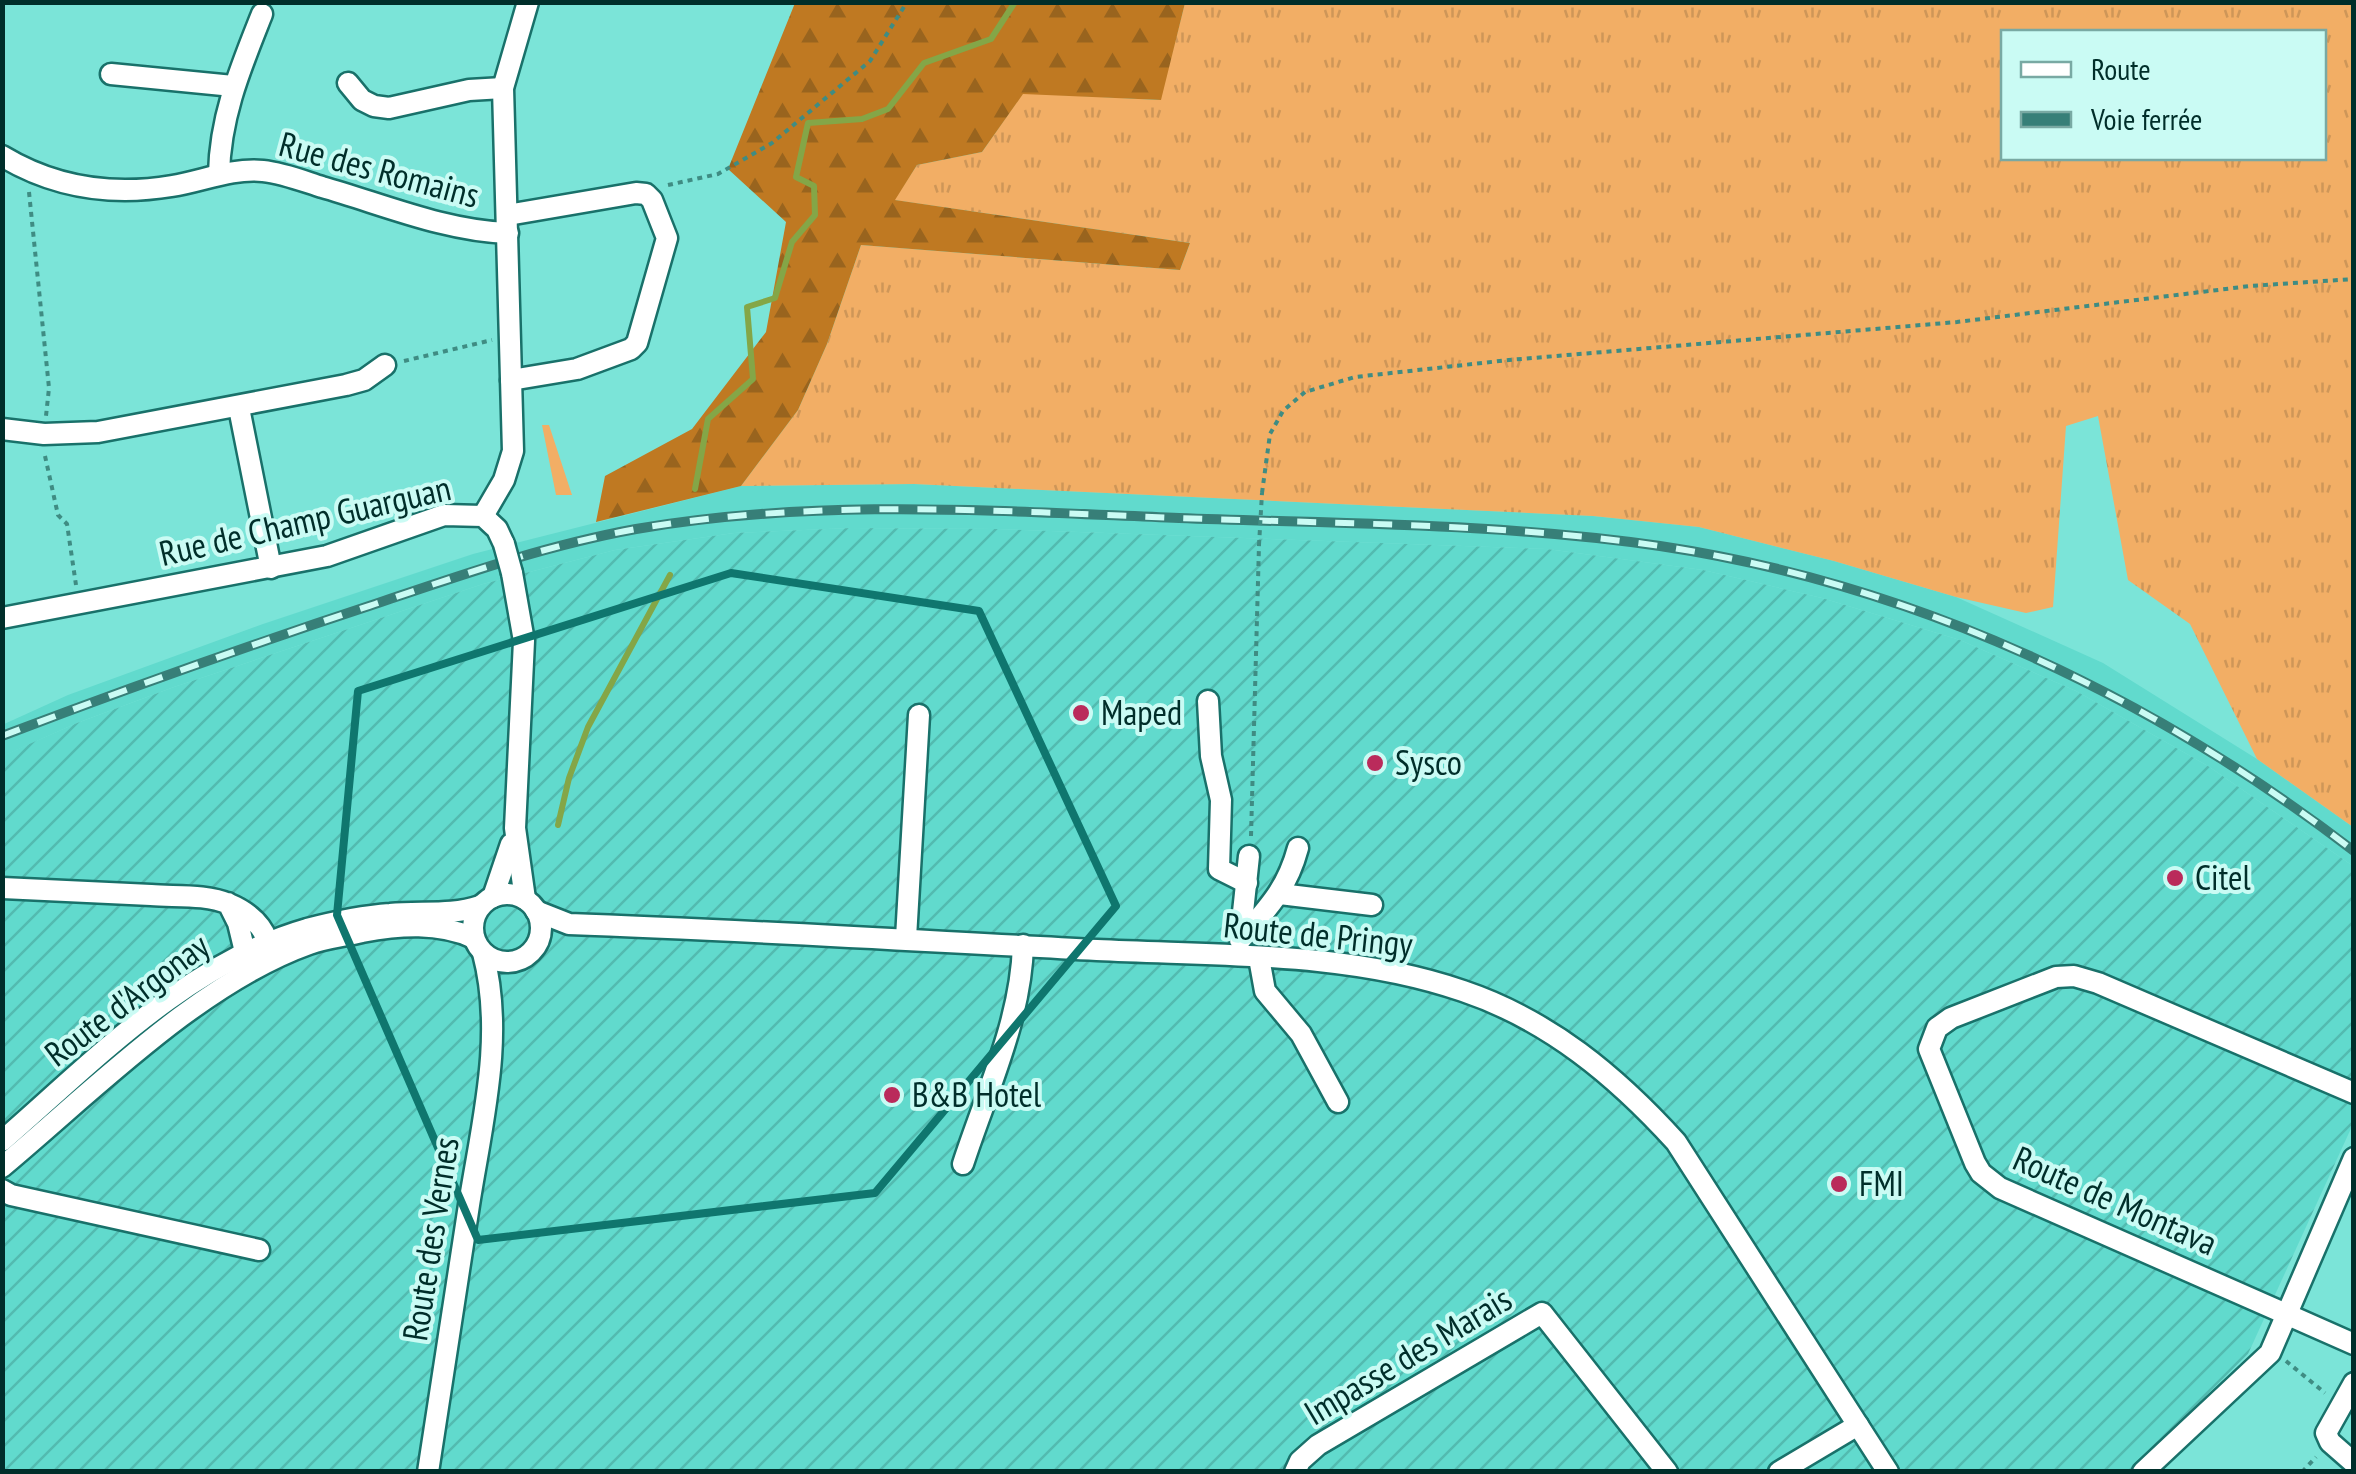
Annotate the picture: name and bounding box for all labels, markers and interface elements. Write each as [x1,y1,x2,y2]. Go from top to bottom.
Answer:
legend [2001,30,2326,160]
text: Route [2091,49,2151,88]
text: Voie ferrée [2090,99,2202,138]
street label: Rue des Romains [274,120,484,218]
street label: Rue de Champ Guarguan [155,464,455,576]
place label: Maped [1101,689,1182,735]
marker: Maped [1070,702,1092,724]
place label: Sysco [1395,739,1462,785]
marker: Sysco [1364,752,1386,774]
place label: Citel [2195,854,2251,900]
marker: Citel [2164,867,2186,889]
street label: Route de Pringy [1221,901,1416,967]
street label: Route d'Argonay [35,922,218,1076]
place label: B&B Hotel [912,1071,1041,1117]
marker: B&B Hotel [881,1084,903,1106]
street label: Route des Vernes [391,1134,469,1344]
street label: Route de Montava [2006,1135,2224,1265]
place label: FMI [1859,1160,1904,1206]
marker: FMI [1828,1173,1850,1195]
street label: Impasse des Marais [1295,1275,1520,1435]

